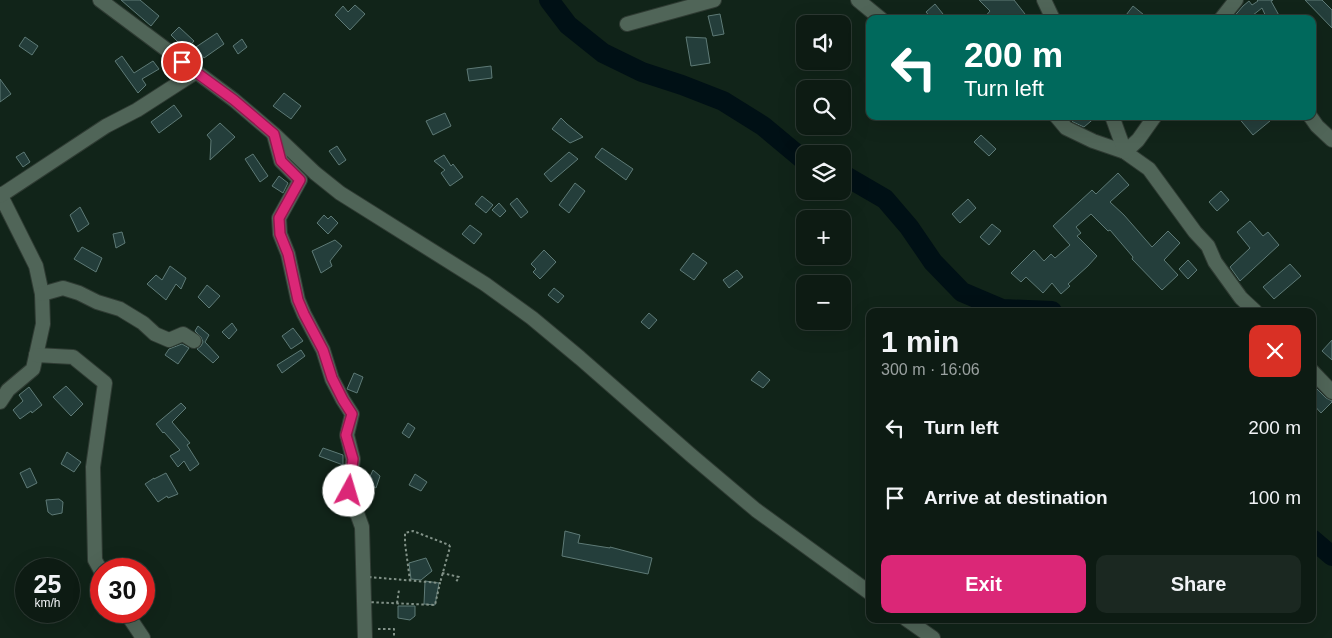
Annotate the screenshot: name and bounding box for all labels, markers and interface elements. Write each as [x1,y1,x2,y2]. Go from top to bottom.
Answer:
map controls [796,15,851,330]
button: sound [796,15,851,70]
icon: left [881,35,946,100]
text: 200 m [964,35,1063,74]
pin [161,41,203,83]
icon: arrive [168,48,196,76]
text: Turn left [964,76,1044,101]
button: search [796,80,851,135]
button: layers [796,145,851,200]
button: + [796,210,851,265]
button: − [796,275,851,330]
text: 1 min [881,325,959,358]
button: close [1249,325,1301,377]
text: 300 m · 16:06 [881,361,980,378]
icon: left [881,414,909,442]
text: Turn left [924,417,999,438]
text: 200 m [1248,417,1301,438]
position arrow [322,464,374,516]
icon: arrive [881,484,909,512]
text: Arrive at destination [924,487,1108,508]
text: 100 m [1248,487,1301,508]
button: Exit [881,555,1086,613]
button: Share [1096,555,1301,613]
speed limit sign: 30 [90,558,155,623]
text: 25 [34,570,61,598]
text: km/h [34,596,61,610]

